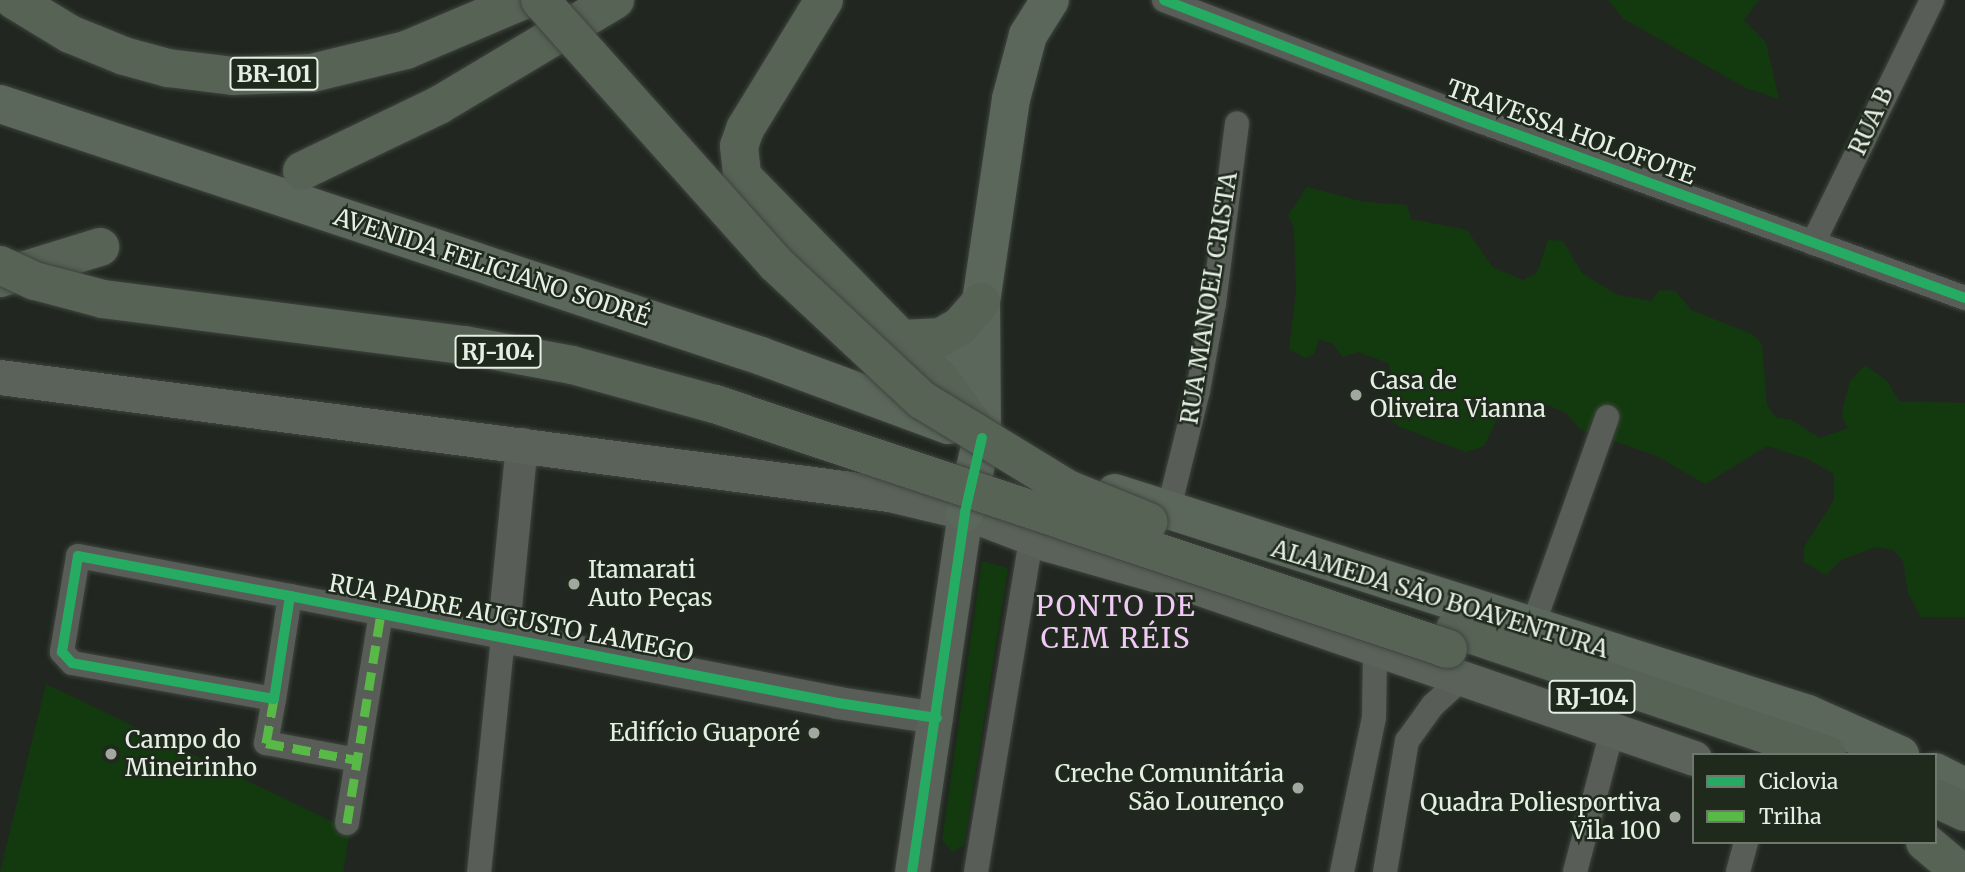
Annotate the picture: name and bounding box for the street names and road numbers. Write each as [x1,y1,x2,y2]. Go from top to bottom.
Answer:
road number: BR-101 [229,54,320,94]
street label: TRAVESSA HOLOFOTE [1443,74,1699,190]
street label: RUA B [1843,83,1899,159]
street label: RUA MANOEL CRISTA [1175,170,1243,426]
street label: AVENIDA FELICIANO SODRÉ [330,202,654,332]
road number: RJ-104 [454,332,542,372]
street label: ALAMEDA SÃO BOAVENTURA [1268,534,1612,664]
street label: RUA PADRE AUGUSTO LAMEGO [326,568,696,668]
road number: RJ-104 [1548,678,1636,716]

